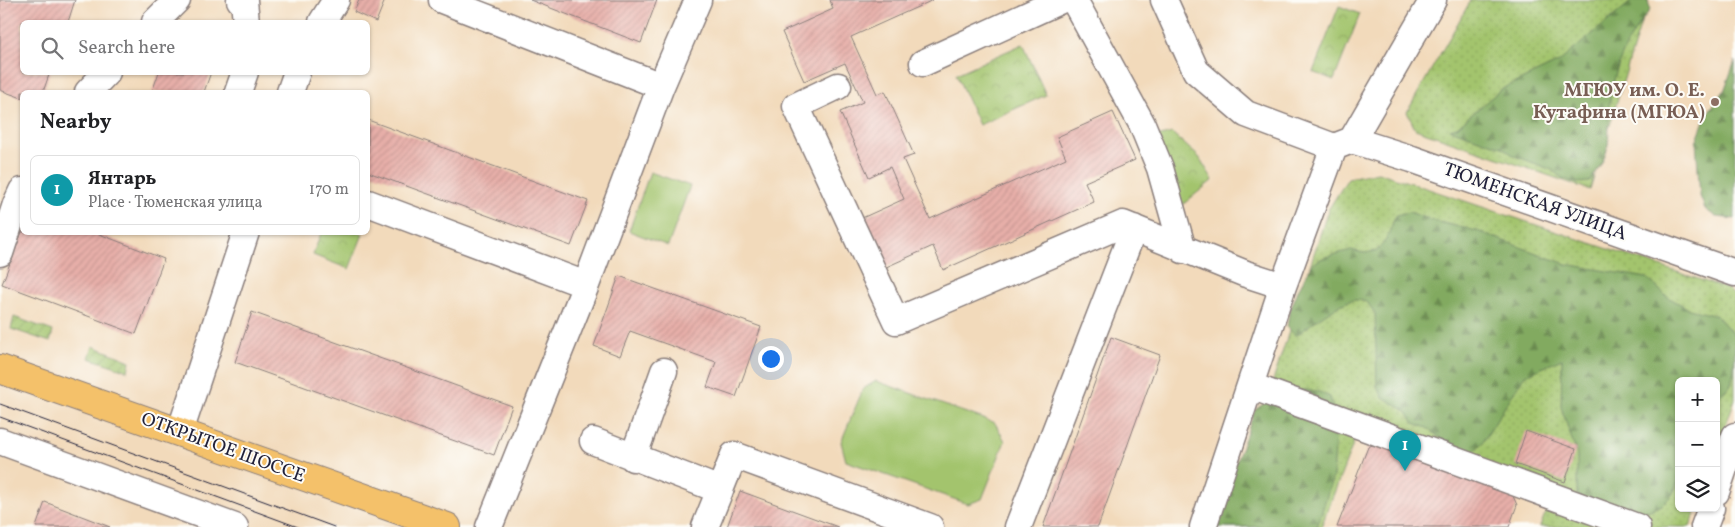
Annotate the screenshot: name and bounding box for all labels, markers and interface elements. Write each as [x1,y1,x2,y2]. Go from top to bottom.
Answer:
search box [20,20,370,75]
icon: search [38,34,66,62]
text: Search here [78,35,175,61]
place label: МГЮУ им. О. Е. Кутафина (МГЮА) [1533,78,1705,126]
marker: МГЮУ им. О. Е. Кутафина (МГЮА) [1709,96,1721,108]
text: Nearby [40,108,111,137]
street label: ТЮМЕНСКАЯ УЛИЦА [1440,157,1630,247]
text: Янтарь [88,166,157,192]
text: 1 [54,179,60,201]
text: 170 m [309,179,349,201]
text: Place · Тюменская улица [88,192,262,214]
your location [758,346,784,372]
map controls [1675,377,1720,512]
button: + [1675,377,1720,422]
street label: ОТКРЫТОЕ ШОССЕ [137,406,309,490]
button: − [1675,422,1720,467]
pin: 1 [1389,430,1421,471]
button: layers [1675,467,1720,512]

